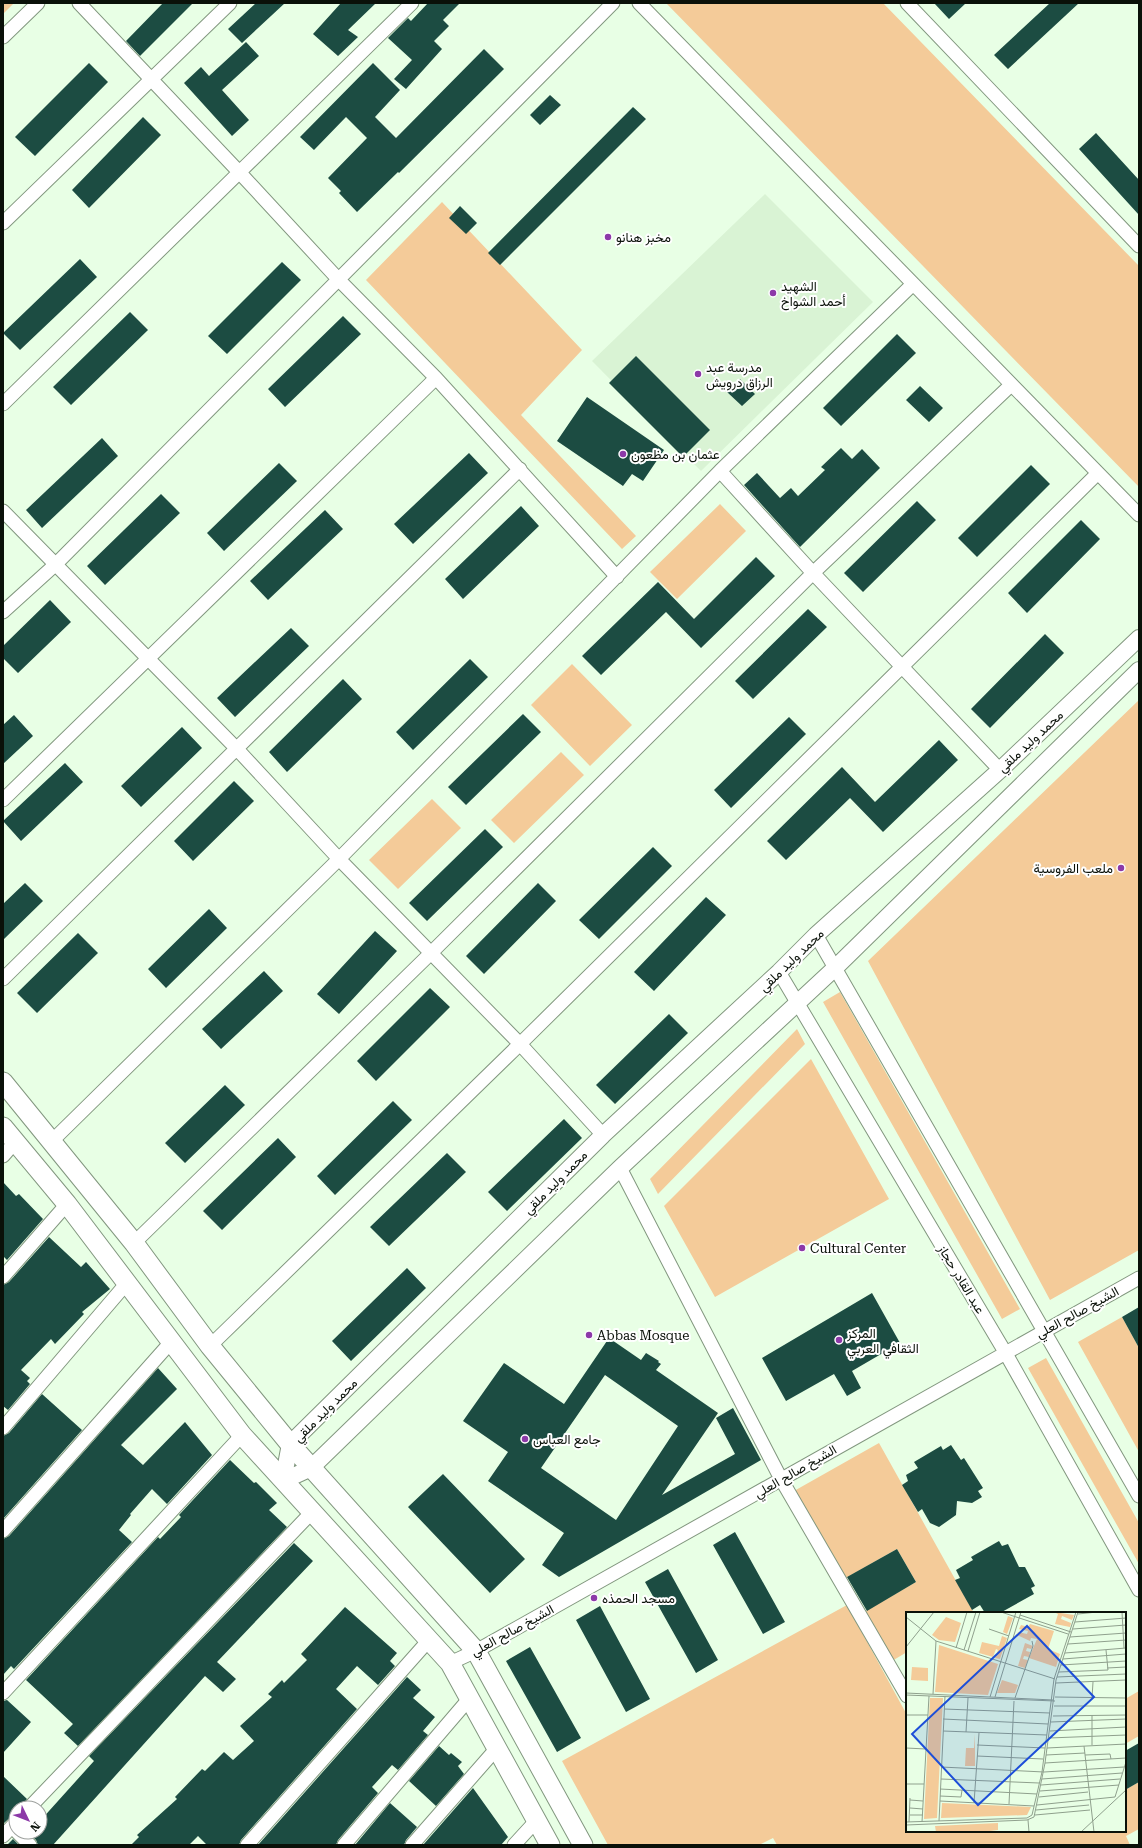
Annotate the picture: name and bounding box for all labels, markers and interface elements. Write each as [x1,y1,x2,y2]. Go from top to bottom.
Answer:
place label: مخبز هنانو [616,230,671,246]
marker: مخبز هنانو [603,232,613,242]
place label: الشهيد أحمد الشواخ [781,279,846,311]
marker: الشهيد أحمد الشواخ [768,288,778,298]
place label: مدرسة عبد الرزاق درويش [706,360,773,391]
marker: مدرسة عبد الرزاق درويش [693,369,703,379]
place label: عثمان بن مظعون [631,447,720,463]
marker: عثمان بن مظعون [618,449,628,459]
street label: محمد وليد ملقي [995,707,1068,778]
place label: ملعب الفروسية [1034,861,1113,877]
marker: ملعب الفروسية [1116,863,1126,873]
street label: محمد وليد ملقي [756,926,829,997]
street label: محمد وليد ملقي [520,1147,592,1219]
place label: Cultural Center [810,1241,907,1256]
street label: عبد القادر حجاز [934,1241,988,1317]
marker: Cultural Center [797,1243,807,1253]
street label: الشيخ صالح العلي [1033,1283,1123,1344]
place label: المركز الثقافي العربي [846,1326,919,1359]
place label: Abbas Mosque [597,1328,689,1343]
marker: Abbas Mosque [584,1330,594,1340]
marker: المركز الثقافي العربي [834,1335,844,1345]
street label: محمد وليد ملقي [290,1375,362,1447]
place label: جامع العباس [533,1432,601,1449]
marker: جامع العباس [520,1434,530,1444]
street label: الشيخ صالح العلي [751,1442,841,1504]
place label: مسجد الحمذه [602,1591,675,1606]
marker: مسجد الحمذه [589,1593,599,1603]
street label: الشيخ صالح العلي [468,1601,558,1662]
inset map [906,1612,1126,1832]
north arrow [8,1800,48,1840]
text: N [27,1819,43,1834]

